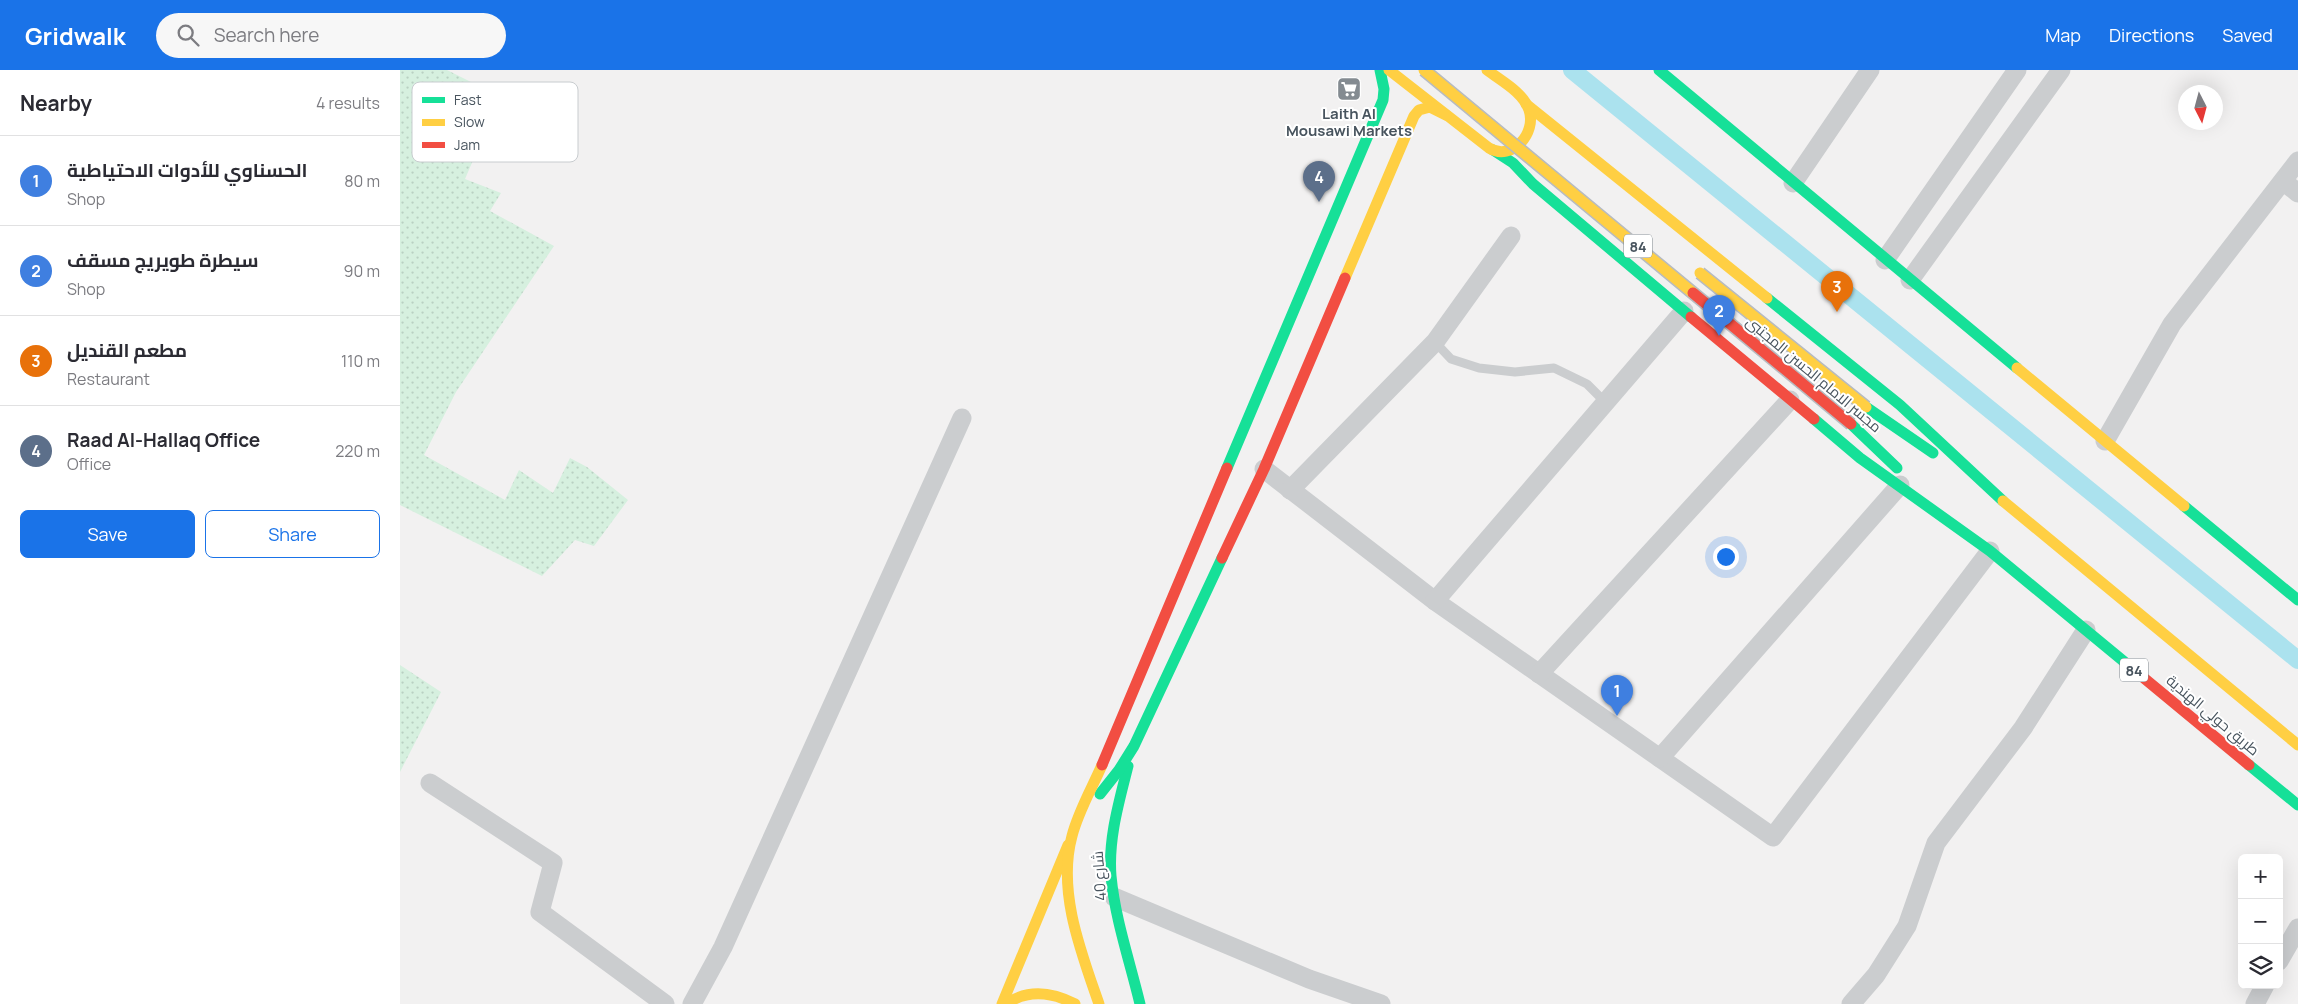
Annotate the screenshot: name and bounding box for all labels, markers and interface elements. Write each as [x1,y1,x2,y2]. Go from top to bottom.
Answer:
search box [156,13,506,58]
text: Gridwalk [25,19,126,52]
icon: search [174,21,202,49]
text: Search here [214,22,319,48]
text: Map [2045,23,2081,47]
text: Directions [2109,23,2194,47]
text: Saved [2222,23,2273,47]
supermarket icon: Laith Al Mousawi Markets [1336,76,1362,102]
legend [412,82,578,162]
north arrow [2178,85,2223,130]
text: Nearby [20,89,92,117]
text: Fast [454,90,482,109]
text: 4 results [316,92,380,114]
place label: Laith Al Mousawi Markets [1286,103,1412,141]
text: Slow [454,112,485,131]
text: Jam [454,135,480,154]
text: الحسناوي للأدوات الاحتياطية [67,157,308,183]
pin: 4 [1303,161,1335,202]
text: 1 [32,170,40,192]
text: 80 m [344,170,380,192]
text: Shop [67,188,105,210]
road number: 84 [1624,235,1652,258]
text: سيطرة طويريج مسقف [67,247,259,273]
text: 2 [31,260,41,282]
text: 90 m [344,260,380,282]
pin: 3 [1821,271,1853,312]
text: Shop [67,278,105,300]
pin: 2 [1703,295,1735,336]
street label: مجسر الامام الحسن المجتبى [1742,311,1886,437]
text: مطعم القنديل [67,337,187,363]
text: 3 [31,350,41,372]
text: 110 m [341,350,380,372]
text: Restaurant [67,368,150,390]
text: Raad Al-Hallaq Office [67,427,260,453]
text: 4 [31,440,41,462]
text: 220 m [335,440,380,462]
text: Office [67,453,111,475]
button: Save [20,510,195,558]
button: Share [205,510,380,558]
your location [1713,544,1739,570]
road number: 84 [2120,658,2148,682]
street label: طريق حولي الهندية [2161,670,2264,762]
pin: 1 [1601,675,1633,716]
street label: شارع 40 [1087,850,1112,902]
map controls [2238,854,2283,989]
button: + [2238,854,2283,899]
button: − [2238,899,2283,944]
button: layers [2238,944,2283,989]

